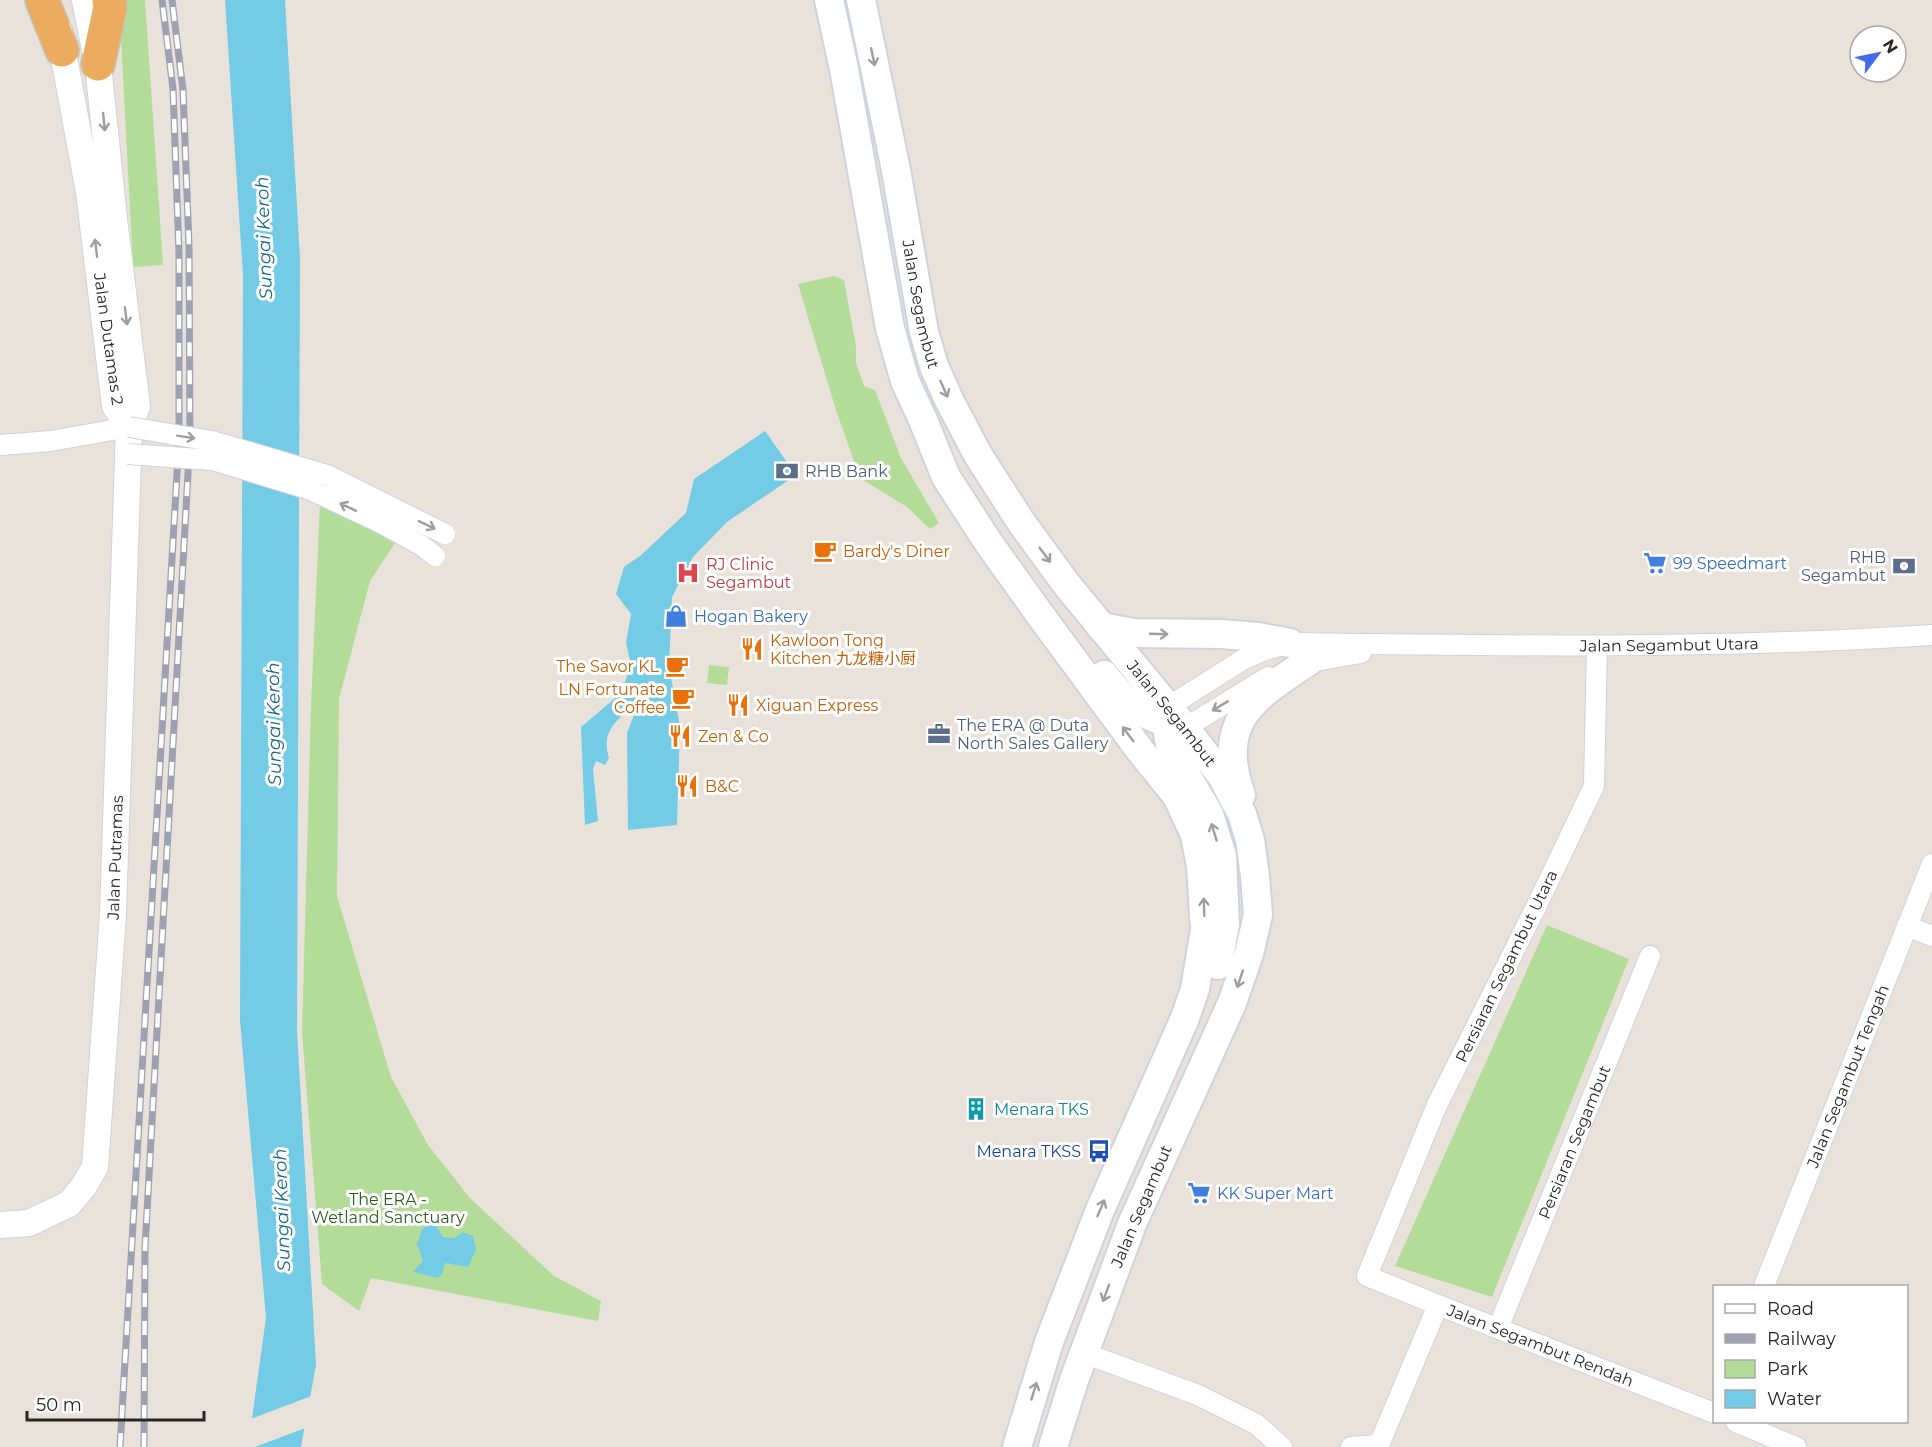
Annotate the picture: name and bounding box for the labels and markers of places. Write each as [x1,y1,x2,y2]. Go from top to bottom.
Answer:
bank icon: RHB Bank [774,458,800,484]
place label: RHB Bank [805,462,888,481]
cafe icon: Bardy's Diner [812,538,838,564]
place label: Bardy's Diner [843,542,950,561]
place label: RHB Segambut [1801,548,1886,585]
supermarket icon: 99 Speedmart [1642,550,1668,576]
bank icon: RHB Segambut [1891,553,1917,579]
place label: 99 Speedmart [1673,554,1788,573]
place label: RJ Clinic Segambut [706,555,791,592]
hospital icon: RJ Clinic Segambut [675,560,701,586]
shop icon: Hogan Bakery [663,603,689,629]
place label: Hogan Bakery [694,607,808,626]
place label: Kawloon Tong Kitchen 九龙糖小厨 [770,631,916,668]
restaurant icon: Kawloon Tong Kitchen 九龙糖小厨 [739,636,765,662]
cafe icon: The Savor KL [664,653,690,679]
place label: The Savor KL [556,657,660,676]
place label: LN Fortunate Coffee [558,680,665,717]
cafe icon: LN Fortunate Coffee [670,685,696,711]
restaurant icon: Xiguan Express [725,692,751,718]
place label: Xiguan Express [756,696,879,715]
place label: The ERA @ Duta North Sales Gallery [957,716,1109,753]
office icon: The ERA @ Duta North Sales Gallery [926,721,952,747]
restaurant icon: Zen & Co [667,723,693,749]
place label: Zen & Co [698,727,769,746]
restaurant icon: B&C [674,773,700,799]
place label: B&C [705,777,739,796]
building icon: Menara TKS [963,1096,989,1122]
place label: Menara TKS [994,1100,1089,1119]
bus stop icon: Menara TKSS [1086,1138,1112,1164]
place label: Menara TKSS [976,1142,1081,1161]
supermarket icon: KK Super Mart [1186,1180,1212,1206]
place label: KK Super Mart [1217,1184,1334,1203]

